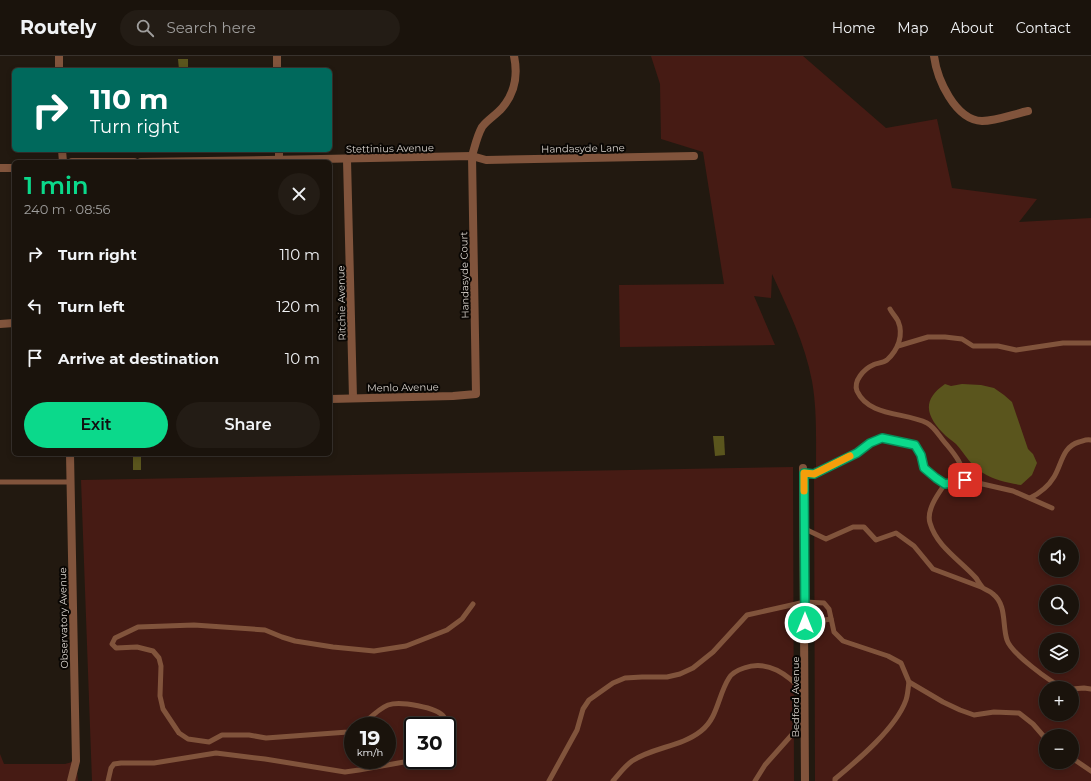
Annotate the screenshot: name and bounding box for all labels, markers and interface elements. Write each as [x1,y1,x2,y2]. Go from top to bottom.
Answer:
search box [120,10,400,46]
text: Routely [20,16,96,39]
icon: search [134,17,156,39]
text: Search here [166,18,256,37]
text: Home [832,19,875,37]
text: Map [897,19,928,37]
text: About [950,19,994,37]
text: Contact [1016,19,1071,37]
text: 110 m [90,82,168,116]
icon: right [24,84,76,136]
text: Turn right [90,116,180,138]
street label: Stettinius Avenue [346,141,434,156]
street label: Handasyde Lane [541,141,625,156]
text: 1 min [24,171,88,200]
button: close [278,173,320,215]
text: 240 m · 08:56 [24,201,111,217]
street label: Handasyde Court [457,231,472,319]
icon: right [24,243,46,265]
text: Turn right [58,245,137,264]
text: 110 m [279,245,320,264]
street label: Ritchie Avenue [334,265,349,341]
icon: left [24,295,46,317]
text: Turn left [58,297,125,316]
text: 120 m [276,297,320,316]
icon: arrive [24,347,46,369]
text: Arrive at destination [58,349,219,368]
text: 10 m [285,349,320,368]
street label: Menlo Avenue [367,380,439,395]
button: Exit [24,402,168,448]
button: Share [176,402,320,448]
pin [948,463,982,497]
icon: arrive [954,469,976,491]
map controls [1039,537,1079,769]
button: sound [1039,537,1079,577]
street label: Observatory Avenue [56,567,71,669]
button: search [1039,585,1079,625]
position arrow [784,602,826,644]
button: layers [1039,633,1079,673]
street label: Bedford Avenue [789,657,802,737]
button: + [1039,681,1079,721]
speed limit sign: 30 [404,717,456,769]
text: 19 [360,726,380,750]
button: − [1039,729,1079,769]
text: km/h [357,746,383,759]

